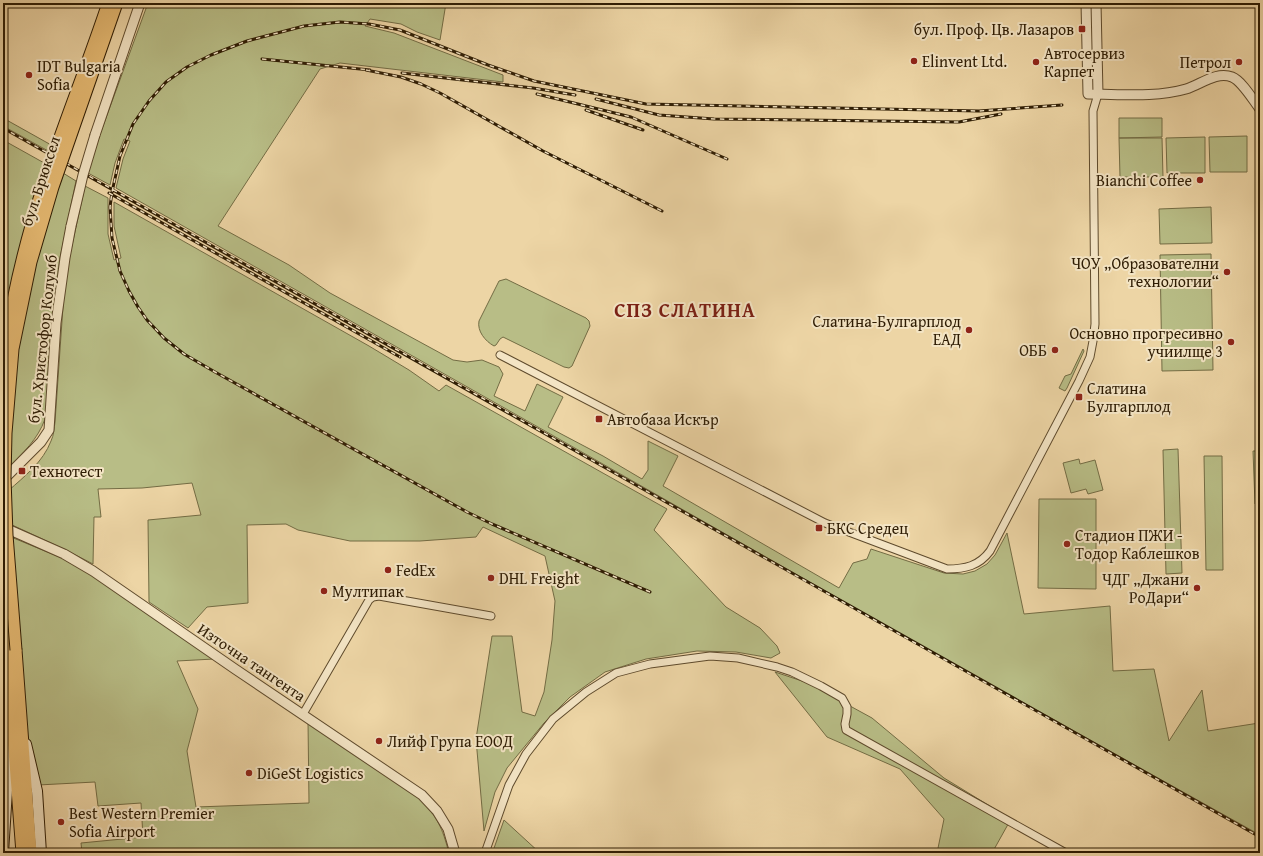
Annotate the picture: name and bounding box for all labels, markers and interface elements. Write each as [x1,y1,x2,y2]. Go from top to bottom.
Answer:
place label: бул. Проф. Цв. Лазаров [914,17,1074,41]
marker: бул. Проф. Цв. Лазаров [1077,24,1087,34]
place label: Автосервиз Карпет [1044,41,1125,83]
place label: Elinvent Ltd. [922,49,1007,73]
place label: Петрол [1180,50,1231,74]
place label: IDT Bulgaria Sofia [37,54,121,96]
marker: Elinvent Ltd. [909,56,919,66]
marker: Автосервиз Карпет [1031,57,1041,67]
marker: Петрол [1234,57,1244,67]
marker: IDT Bulgaria Sofia [24,70,34,80]
street label: бул. Брюксел [14,133,66,229]
place label: Bianchi Coffee [1096,168,1192,192]
marker: Bianchi Coffee [1195,175,1205,185]
place label: ЧОУ „Образователни технологии“ [1071,251,1219,293]
street label: бул. Христофор Колумб [21,254,63,424]
marker: ЧОУ „Образователни технологии“ [1222,267,1232,277]
district label: СПЗ СЛАТИНА [614,295,756,324]
place label: Слатина-Булгарплод ЕАД [813,309,961,351]
place label: Основно прогресивно учиилще 3 [1069,321,1223,363]
marker: Слатина-Булгарплод ЕАД [964,325,974,335]
marker: Основно прогресивно учиилще 3 [1226,337,1236,347]
place label: ОББ [1019,338,1047,362]
marker: ОББ [1050,345,1060,355]
place label: Слатина Булгарплод [1087,376,1171,418]
marker: Слатина Булгарплод [1074,392,1084,402]
place label: Автобаза Искър [607,407,719,431]
marker: Автобаза Искър [594,414,604,424]
place label: Технотест [30,459,102,483]
marker: Технотест [17,466,27,476]
place label: БКС Средец [827,516,908,540]
marker: БКС Средец [814,523,824,533]
place label: Стадион ПЖИ - Тодор Каблешков [1075,523,1200,565]
marker: Стадион ПЖИ - Тодор Каблешков [1062,539,1072,549]
place label: FedEx [396,558,436,582]
marker: FedEx [383,565,393,575]
place label: DHL Freight [499,566,580,590]
place label: ЧДГ „Джани РоДари“ [1102,567,1189,609]
marker: DHL Freight [486,573,496,583]
place label: Мултипак [332,579,404,603]
marker: ЧДГ „Джани РоДари“ [1192,583,1202,593]
marker: Мултипак [319,586,329,596]
street label: Източна тангента [193,617,311,707]
place label: Лийф Група ЕООД [387,729,513,753]
marker: Лийф Група ЕООД [374,736,384,746]
place label: DiGeSt Logistics [257,761,363,785]
marker: DiGeSt Logistics [244,768,254,778]
place label: Best Western Premier Sofia Airport [69,801,215,843]
marker: Best Western Premier Sofia Airport [56,817,66,827]

